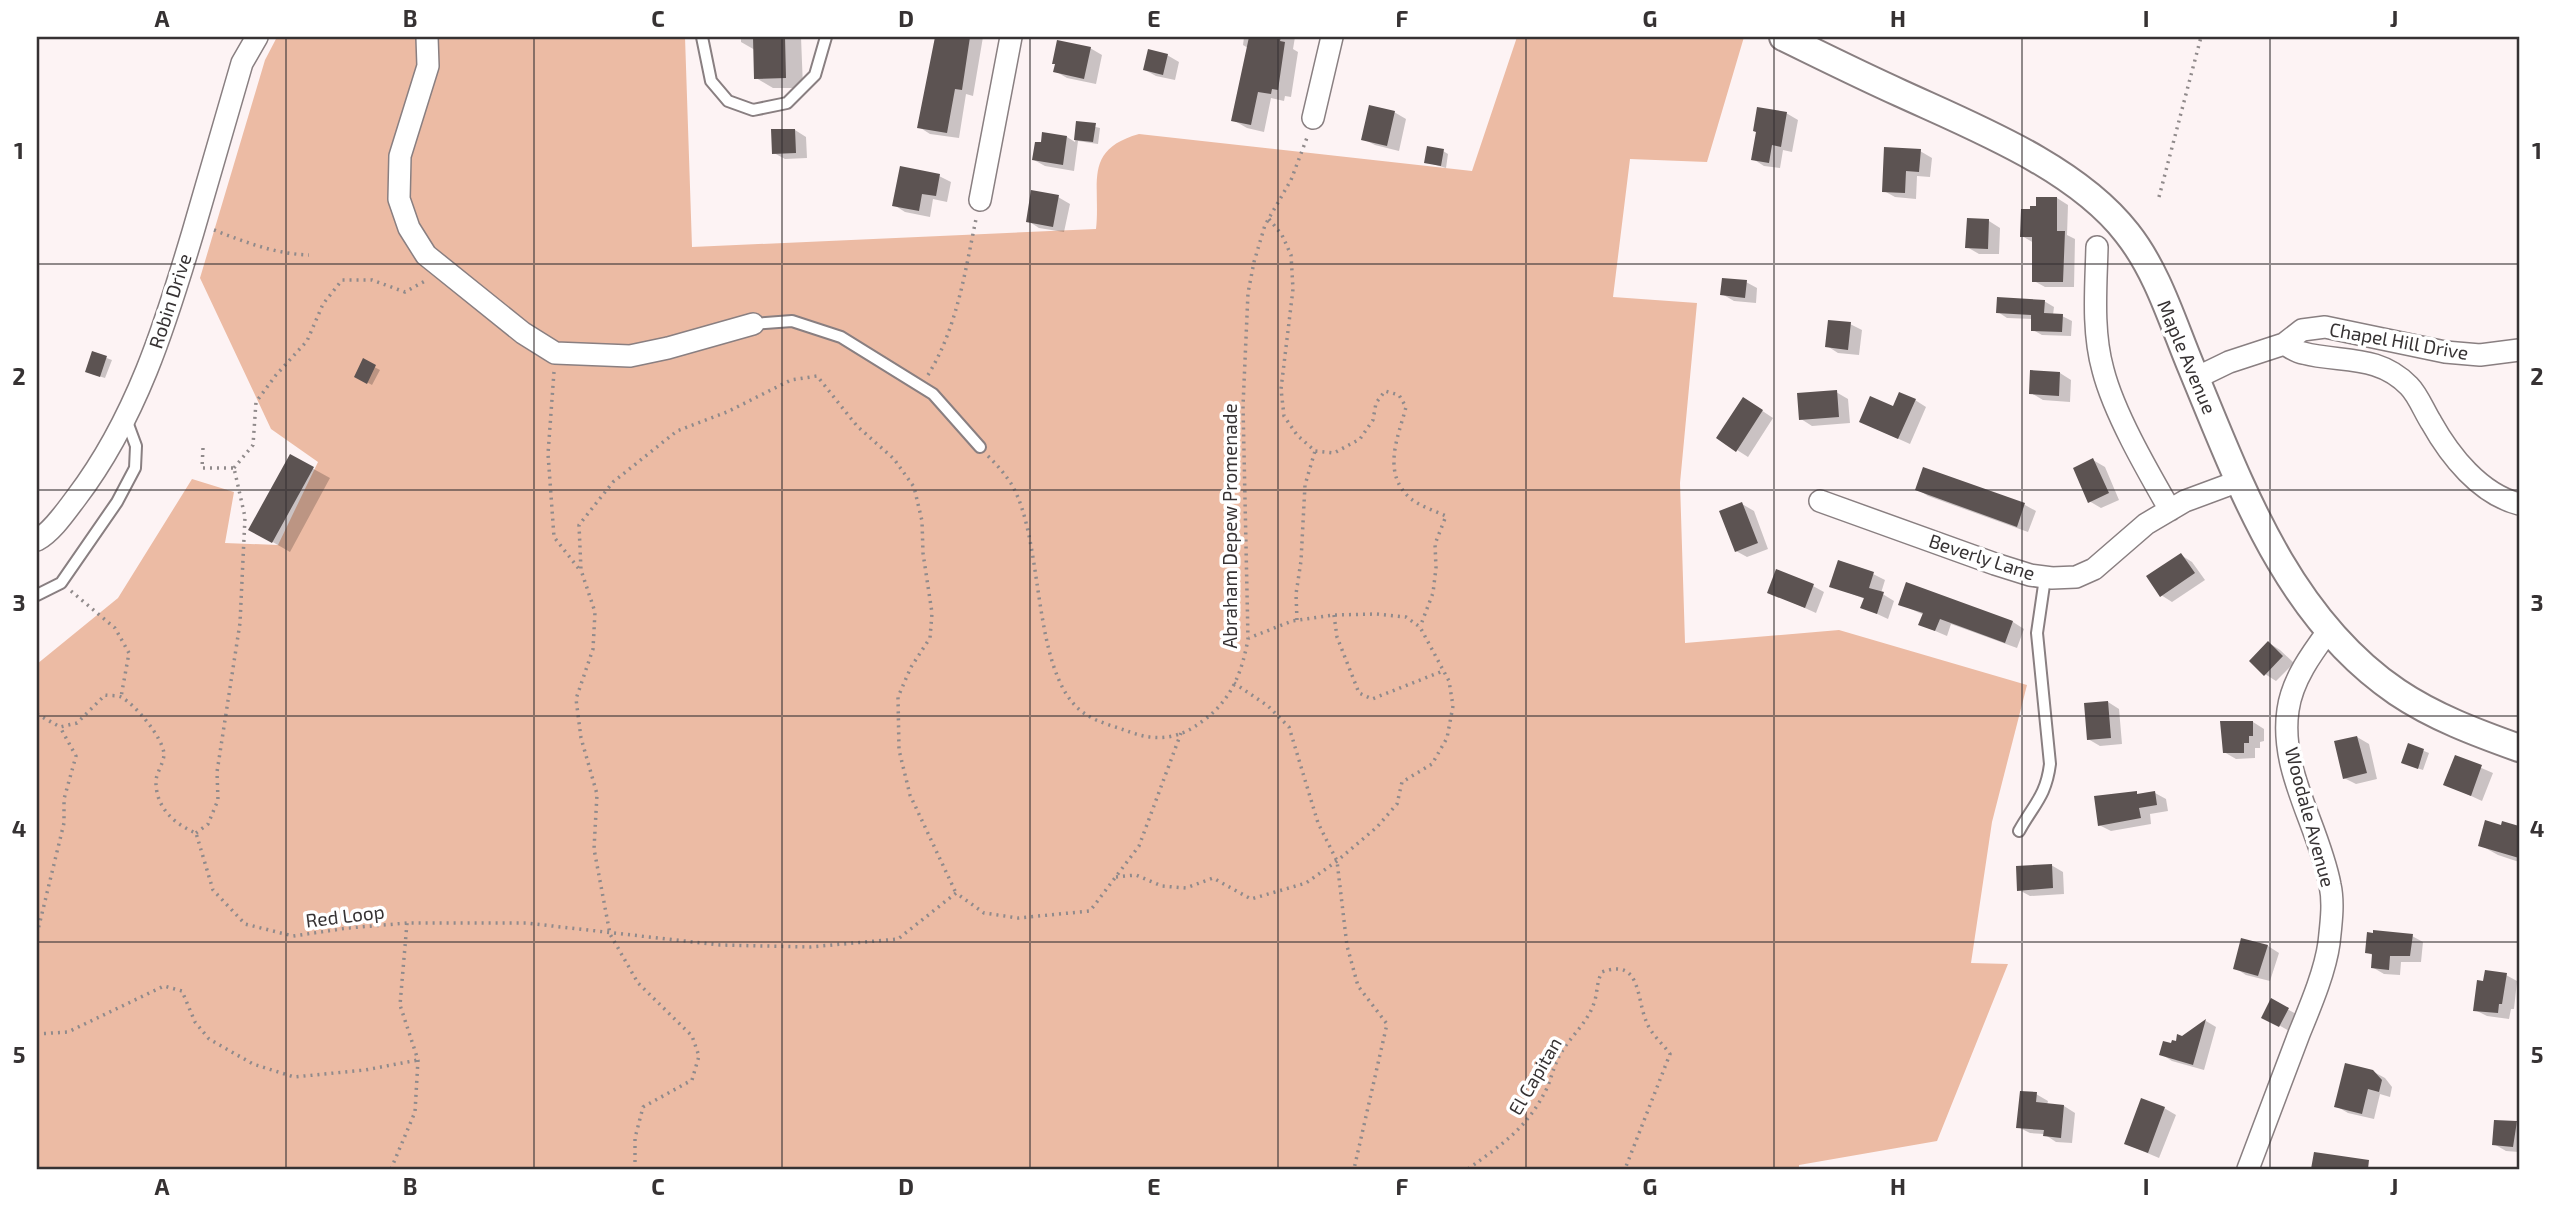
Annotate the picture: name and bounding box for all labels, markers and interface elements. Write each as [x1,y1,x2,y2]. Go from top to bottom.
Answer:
text: A [154,4,170,32]
text: B [403,4,417,32]
text: C [651,4,665,32]
text: D [898,4,914,32]
text: E [1147,4,1161,32]
text: F [1396,4,1409,32]
text: G [1643,4,1657,32]
text: H [1890,4,1906,32]
text: I [2143,4,2149,32]
text: J [2390,4,2398,32]
text: 1 [14,136,24,164]
text: 1 [2532,136,2542,164]
street label: Robin Drive [143,251,196,351]
street label: Maple Avenue [2153,296,2222,417]
street label: Chapel Hill Drive [2328,317,2470,364]
text: 2 [12,362,26,390]
text: 2 [2530,362,2544,390]
street label: Abraham Depew Promenade [1218,403,1241,649]
street label: Beverly Lane [1926,529,2038,584]
text: 3 [12,588,26,616]
text: 3 [2530,588,2544,616]
street label: Woodale Avenue [2281,744,2340,889]
text: 4 [12,814,26,842]
text: 4 [2530,814,2544,842]
street label: Red Loop [304,899,386,932]
street label: El Capitan [1503,1033,1566,1119]
text: 5 [13,1040,25,1068]
text: 5 [2531,1040,2543,1068]
text: A [154,1172,170,1200]
text: B [403,1172,417,1200]
text: C [651,1172,665,1200]
text: D [898,1172,914,1200]
text: E [1147,1172,1161,1200]
text: F [1396,1172,1409,1200]
text: G [1643,1172,1657,1200]
text: H [1890,1172,1906,1200]
text: I [2143,1172,2149,1200]
text: J [2390,1172,2398,1200]

